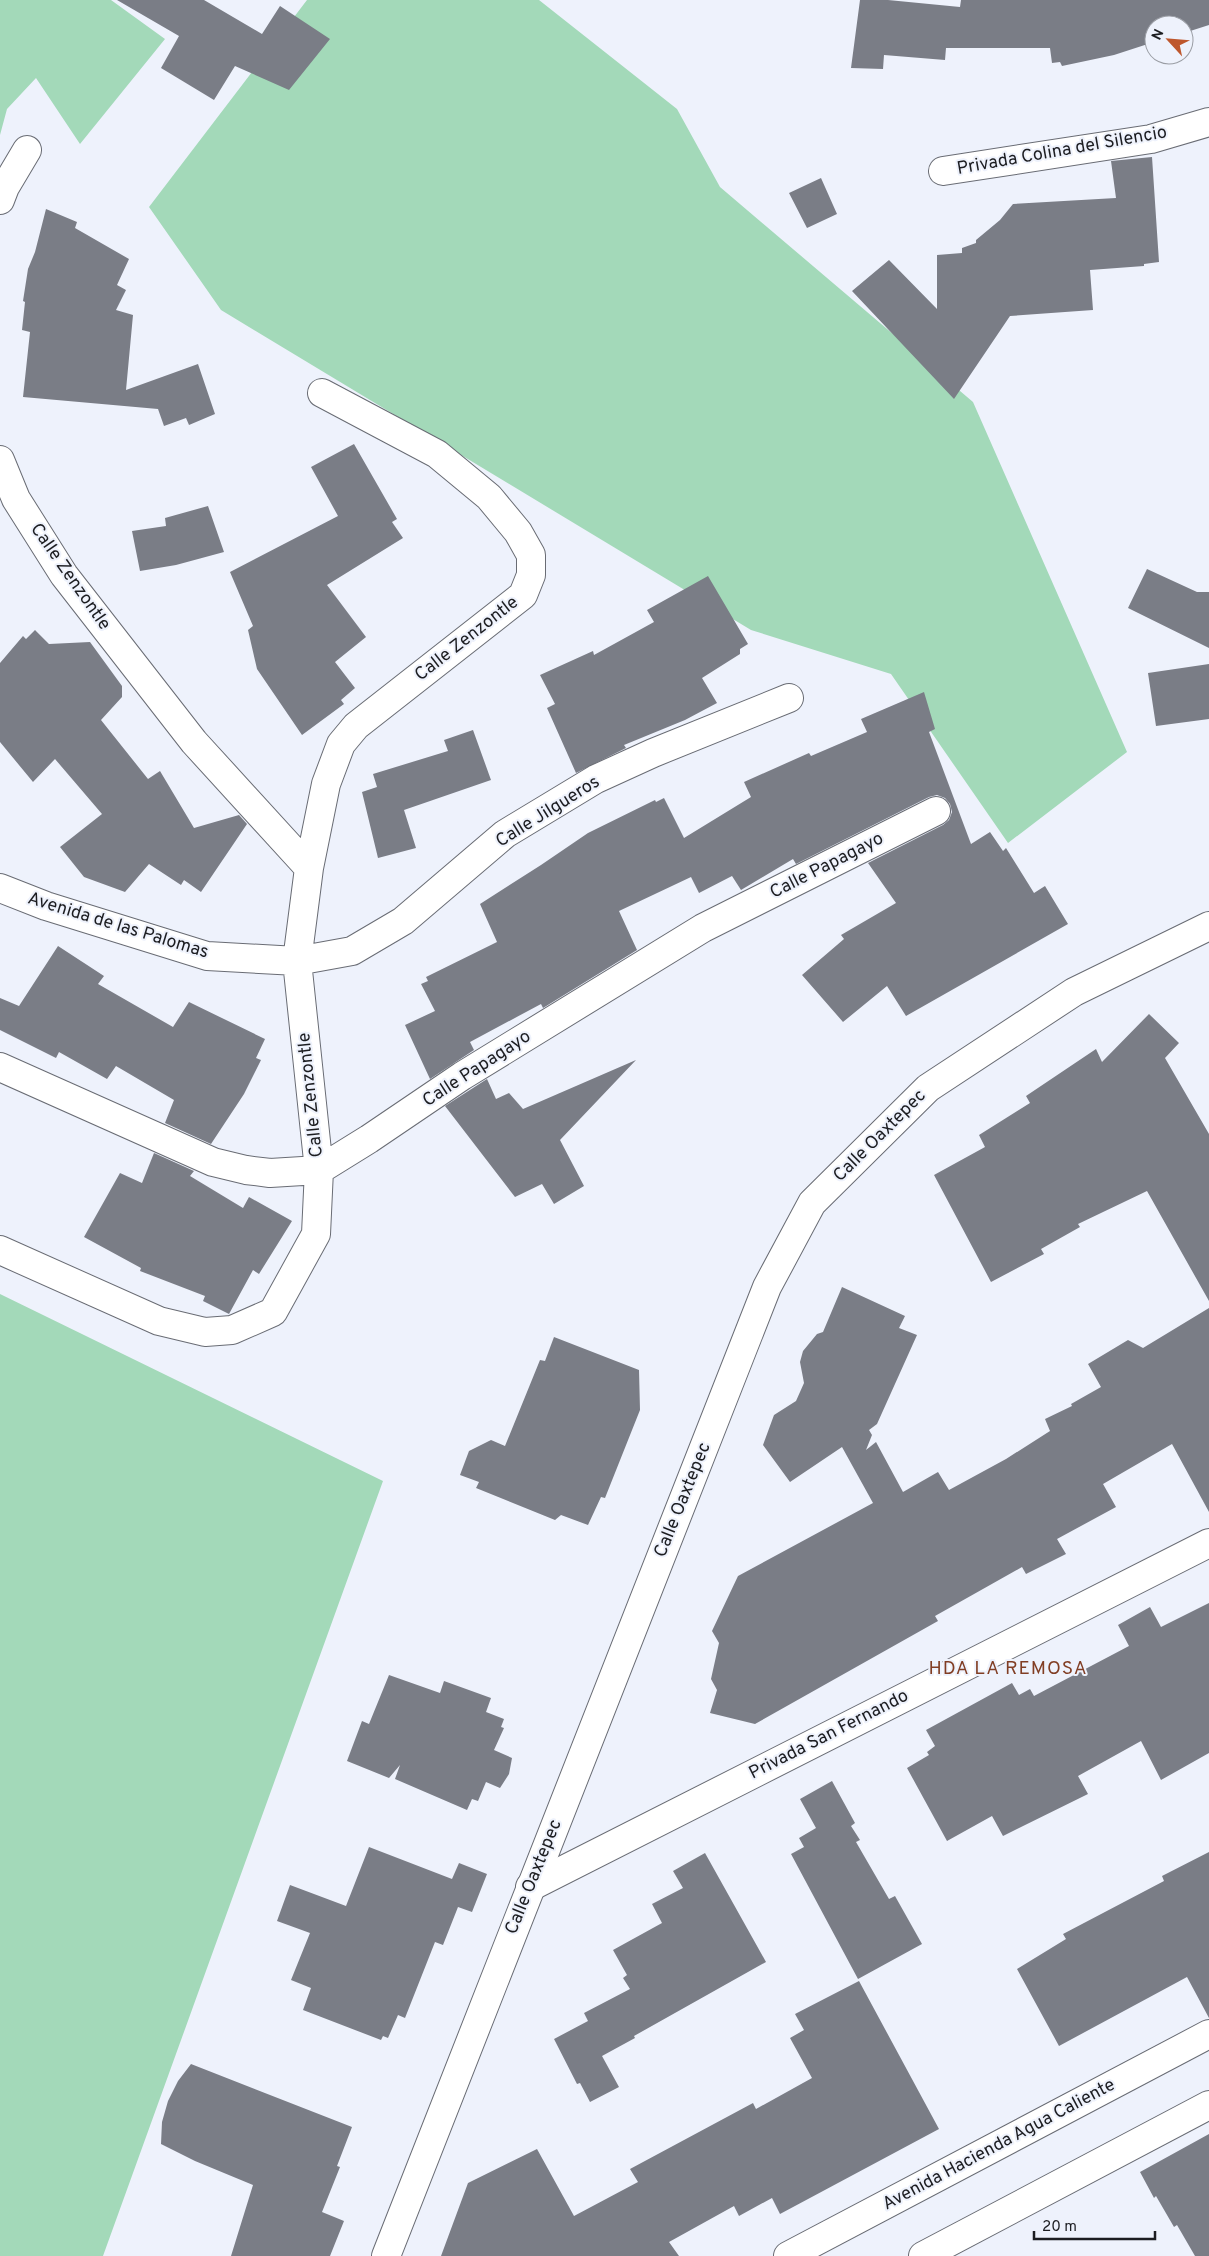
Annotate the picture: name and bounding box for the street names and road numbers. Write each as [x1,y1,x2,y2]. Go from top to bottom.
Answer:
street label: Privada Colina del Silencio [955,121,1169,181]
street label: Calle Zenzontle [25,519,115,635]
street label: Calle Zenzontle [411,591,523,687]
street label: Calle Jilgueros [492,771,604,853]
street label: Calle Papagayo [766,827,888,905]
street label: Avenida de las Palomas [25,888,211,964]
street label: Calle Papagayo [419,1025,535,1113]
street label: Calle Zenzontle [293,1031,329,1159]
street label: Calle Oaxtepec [829,1085,931,1187]
street label: Calle Oaxtepec [649,1439,717,1561]
street label: Privada San Fernando [745,1685,913,1785]
street label: Calle Oaxtepec [500,1816,568,1938]
street label: Avenida Hacienda Agua Caliente [879,2074,1119,2216]

